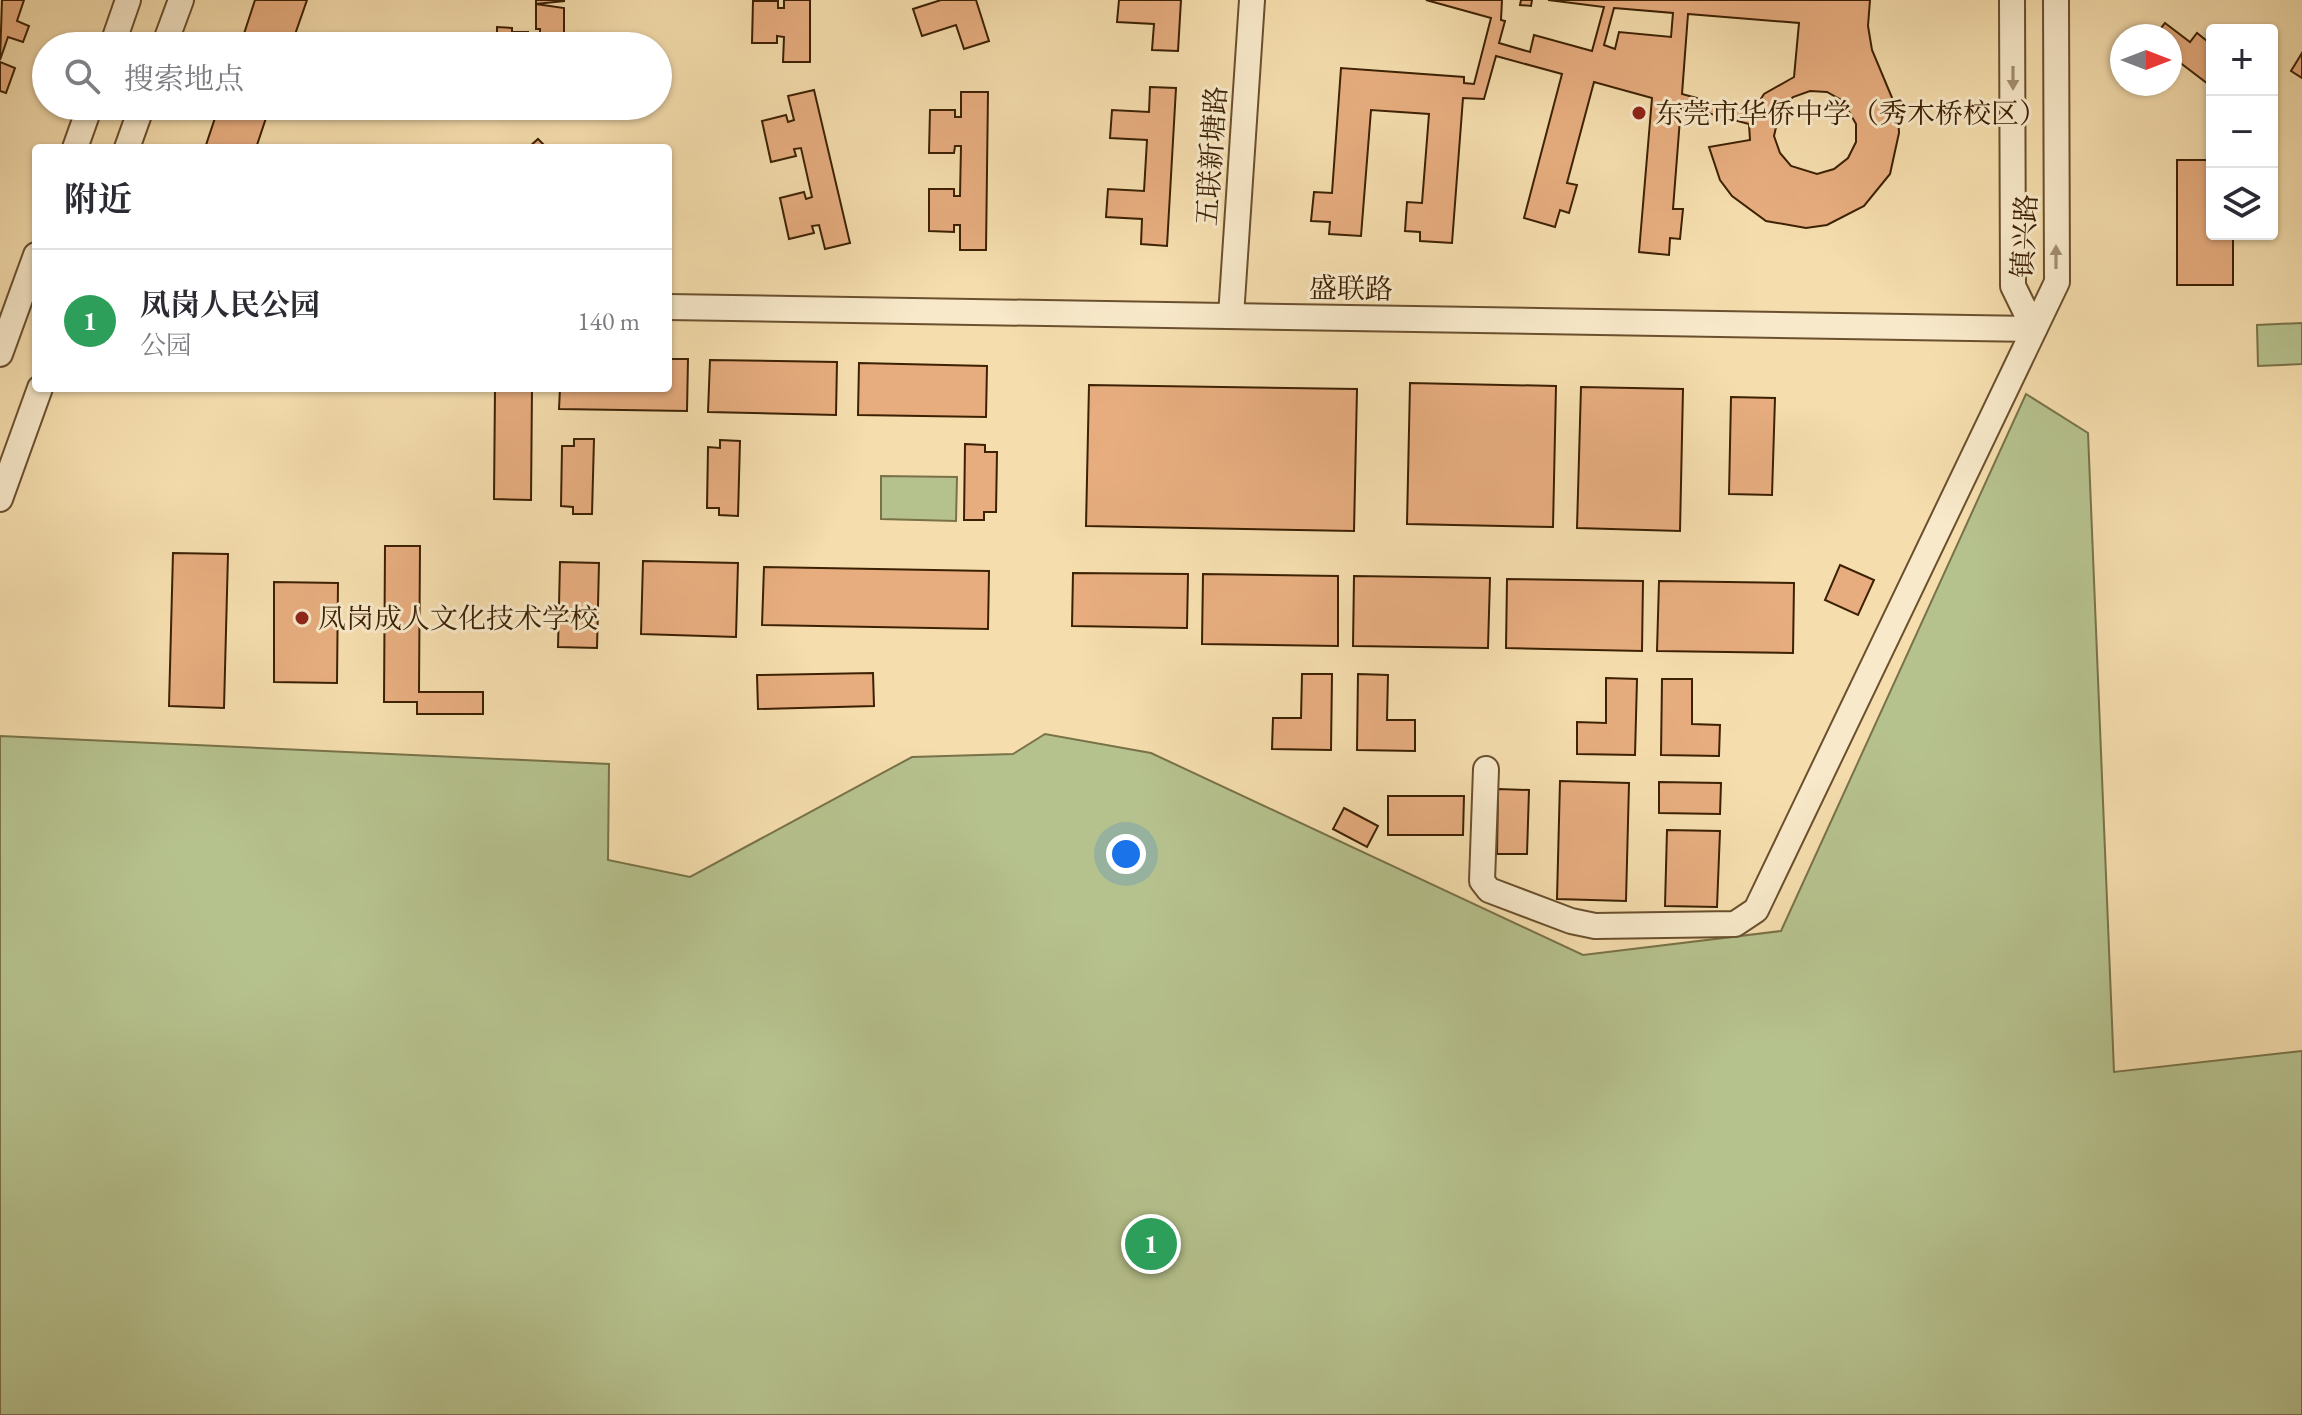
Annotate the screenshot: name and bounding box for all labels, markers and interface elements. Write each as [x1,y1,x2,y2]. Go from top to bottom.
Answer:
north arrow [2110,24,2182,96]
map controls [2206,24,2278,240]
button: + [2206,24,2278,96]
search box [32,32,672,120]
icon: search [60,54,104,98]
text: 搜索地点 [124,59,244,98]
one-way arrow [2007,66,2019,91]
street label: 五联新塘路 [1188,85,1234,227]
place label: 东莞市华侨中学（秀木桥校区） [1655,95,2047,131]
button: − [2206,96,2278,168]
marker: 东莞市华侨中学（秀木桥校区） [1630,104,1648,122]
button: layers [2206,168,2278,240]
text: 附近 [64,177,132,221]
street label: 镇兴路 [2004,193,2044,279]
one-way arrow [2050,244,2063,269]
street label: 盛联路 [1309,269,1393,307]
text: 凤岗人民公园 [140,285,320,324]
text: 1 [83,304,97,338]
text: 140 m [577,304,640,338]
text: 公园 [140,328,192,362]
place label: 凤岗成人文化技术学校 [318,600,598,636]
marker: 凤岗成人文化技术学校 [293,609,311,627]
your location [1106,834,1146,874]
pin: 1 [1125,1214,1177,1274]

